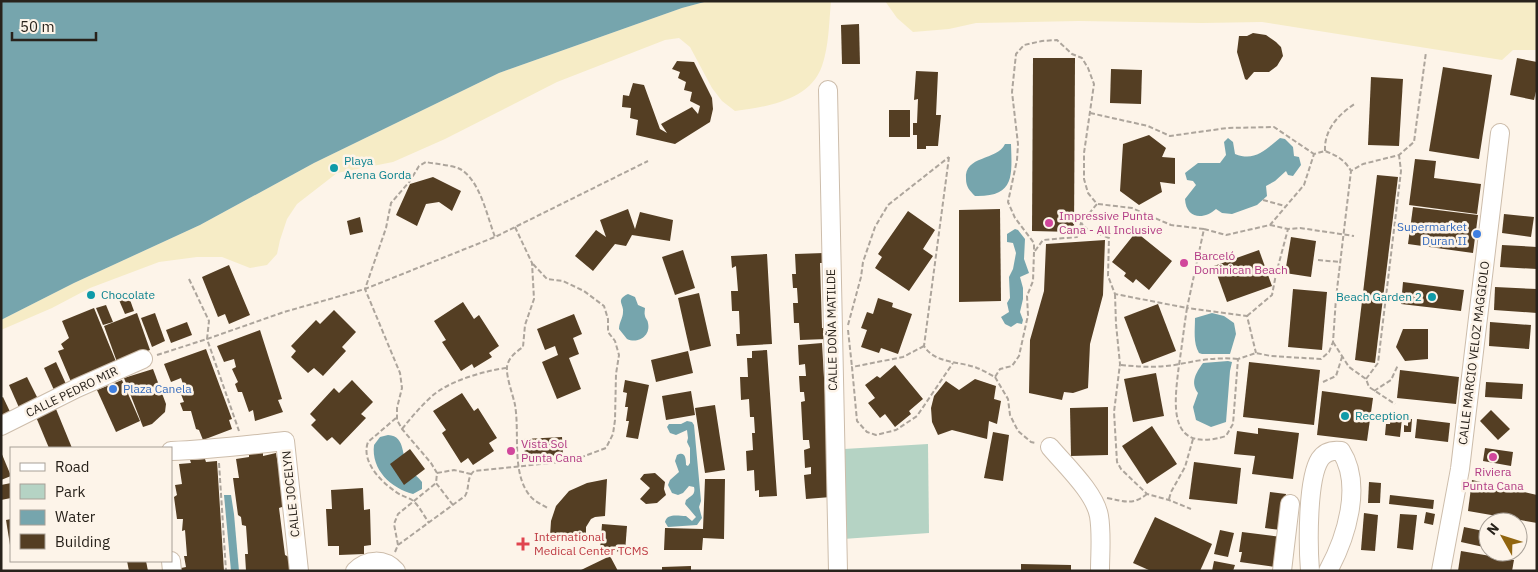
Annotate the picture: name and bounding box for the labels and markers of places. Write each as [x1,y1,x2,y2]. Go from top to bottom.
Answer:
place label: Playa Arena Gorda [344,153,412,182]
marker: Playa Arena Gorda [328,162,340,174]
place label: Impressive Punta Cana - All Inclusive [1059,208,1163,237]
marker: Impressive Punta Cana - All Inclusive [1043,217,1055,229]
place label: Supermarket Duran II [1397,219,1467,248]
marker: Supermarket Duran II [1471,228,1483,240]
place label: Barceló Dominican Beach [1194,248,1288,277]
marker: Barceló Dominican Beach [1178,257,1190,269]
place label: Chocolate [101,287,156,302]
marker: Chocolate [85,289,97,301]
place label: Beach Garden 2 [1336,289,1422,304]
marker: Beach Garden 2 [1426,291,1438,303]
place label: Plaza Canela [123,381,192,396]
marker: Plaza Canela [107,383,119,395]
place label: Reception [1355,408,1409,423]
marker: Reception [1339,410,1351,422]
place label: Vista Sol Punta Cana [521,436,583,465]
marker: Vista Sol Punta Cana [505,445,517,457]
marker: Riviera Punta Cana [1487,451,1499,463]
place label: Riviera Punta Cana [1462,464,1524,493]
place label: International Medical Center TCMS [534,529,648,558]
marker: International Medical Center TCMS [516,537,530,551]

